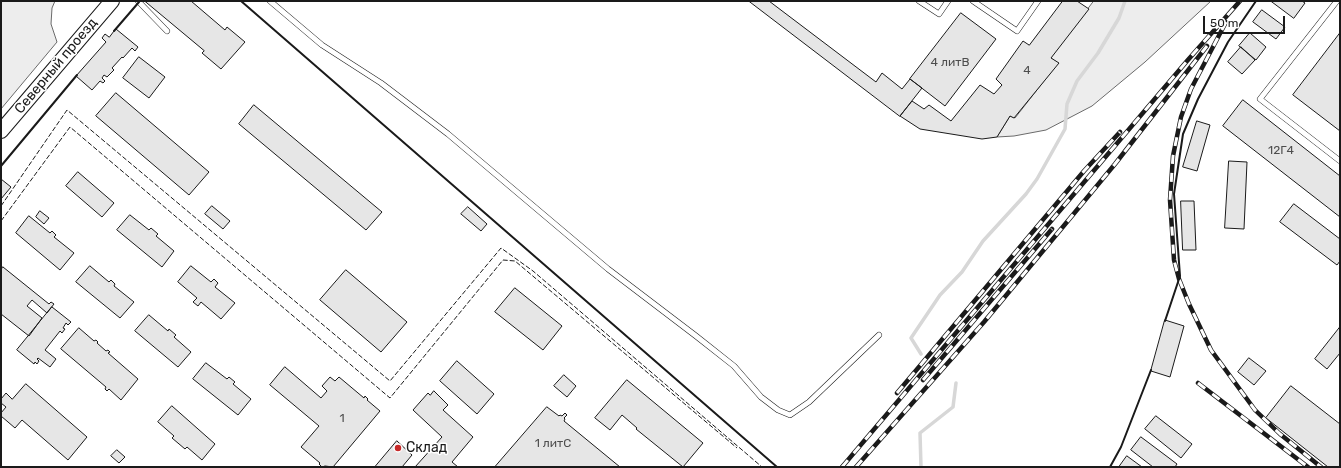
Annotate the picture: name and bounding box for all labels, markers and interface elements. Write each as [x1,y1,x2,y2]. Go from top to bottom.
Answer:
scale bar [1205,8,1287,34]
street label: Северный проезд [11,15,101,117]
text: 50 m [1210,16,1238,30]
house number: 4 литВ [931,56,969,70]
house number: 4 [1023,64,1031,78]
house number: 12Г4 [1268,144,1294,158]
house number: 1 [339,412,345,426]
house number: 1 литС [535,437,571,451]
place label: Склад [406,440,447,456]
marker: Склад [393,443,403,453]

